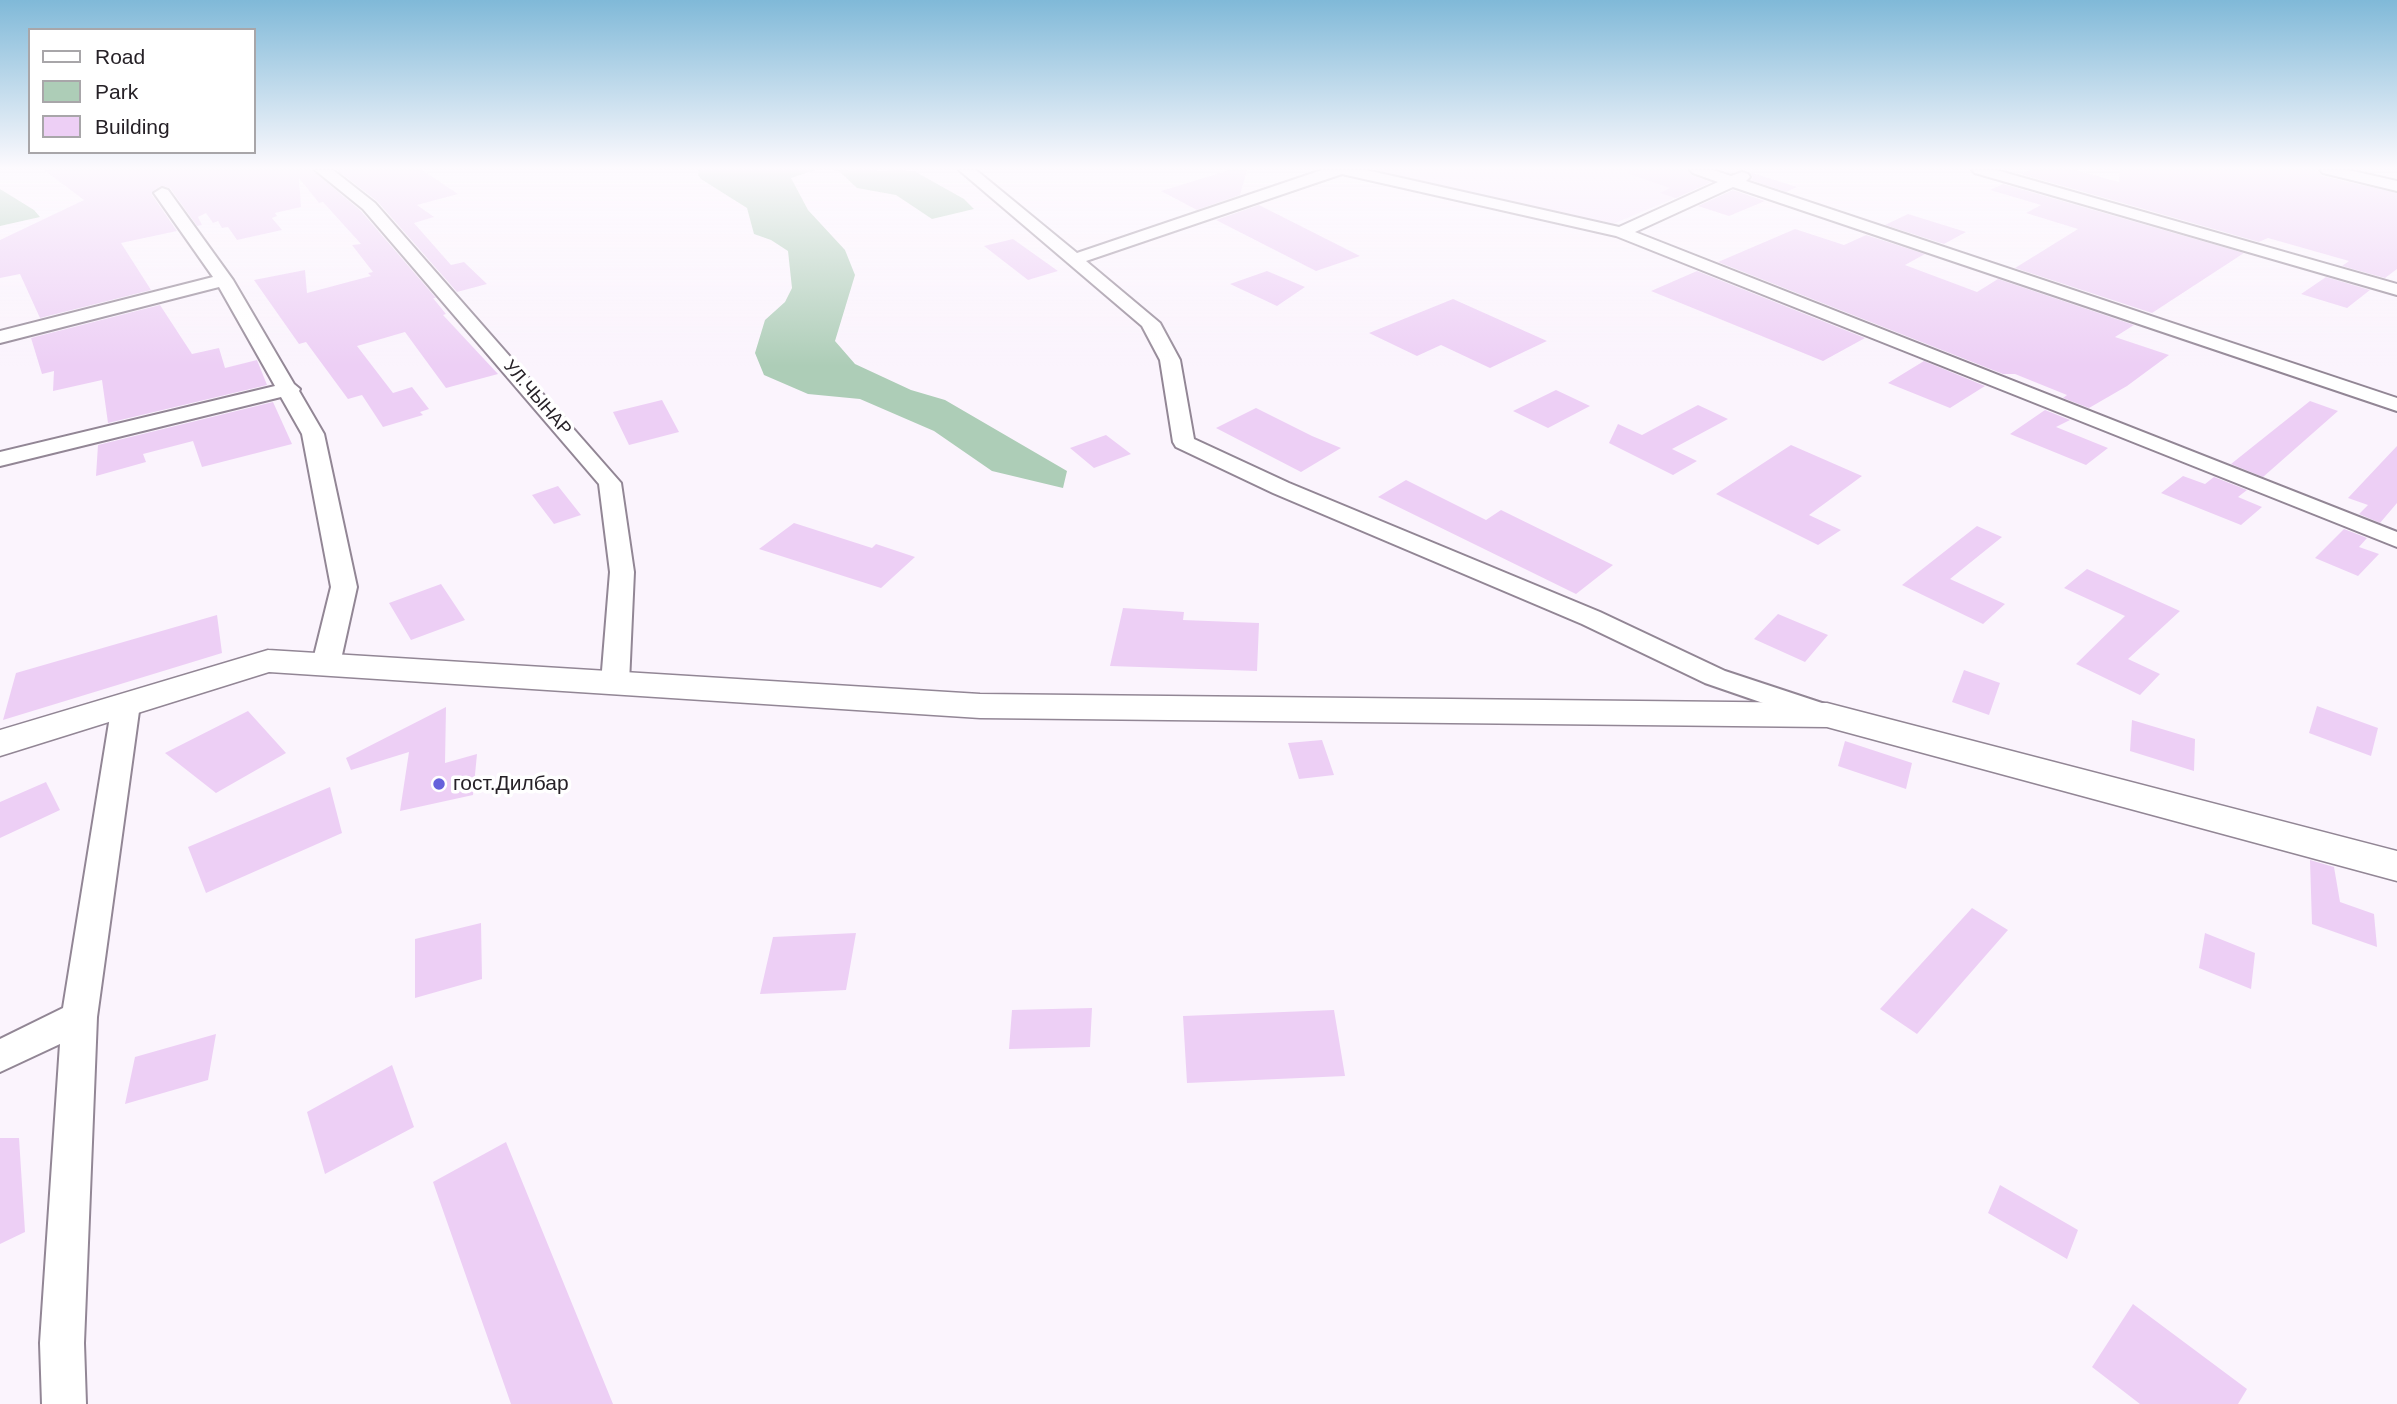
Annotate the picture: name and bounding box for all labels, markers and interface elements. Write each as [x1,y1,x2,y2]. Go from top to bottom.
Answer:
legend [28,28,256,154]
text: Road [95,45,145,68]
text: Park [95,80,138,103]
text: Building [95,115,170,138]
street label: УЛ.ЧЫНАР [498,356,576,440]
place label: гост.Дилбар [453,771,569,797]
marker: гост.Дилбар [431,776,447,792]

